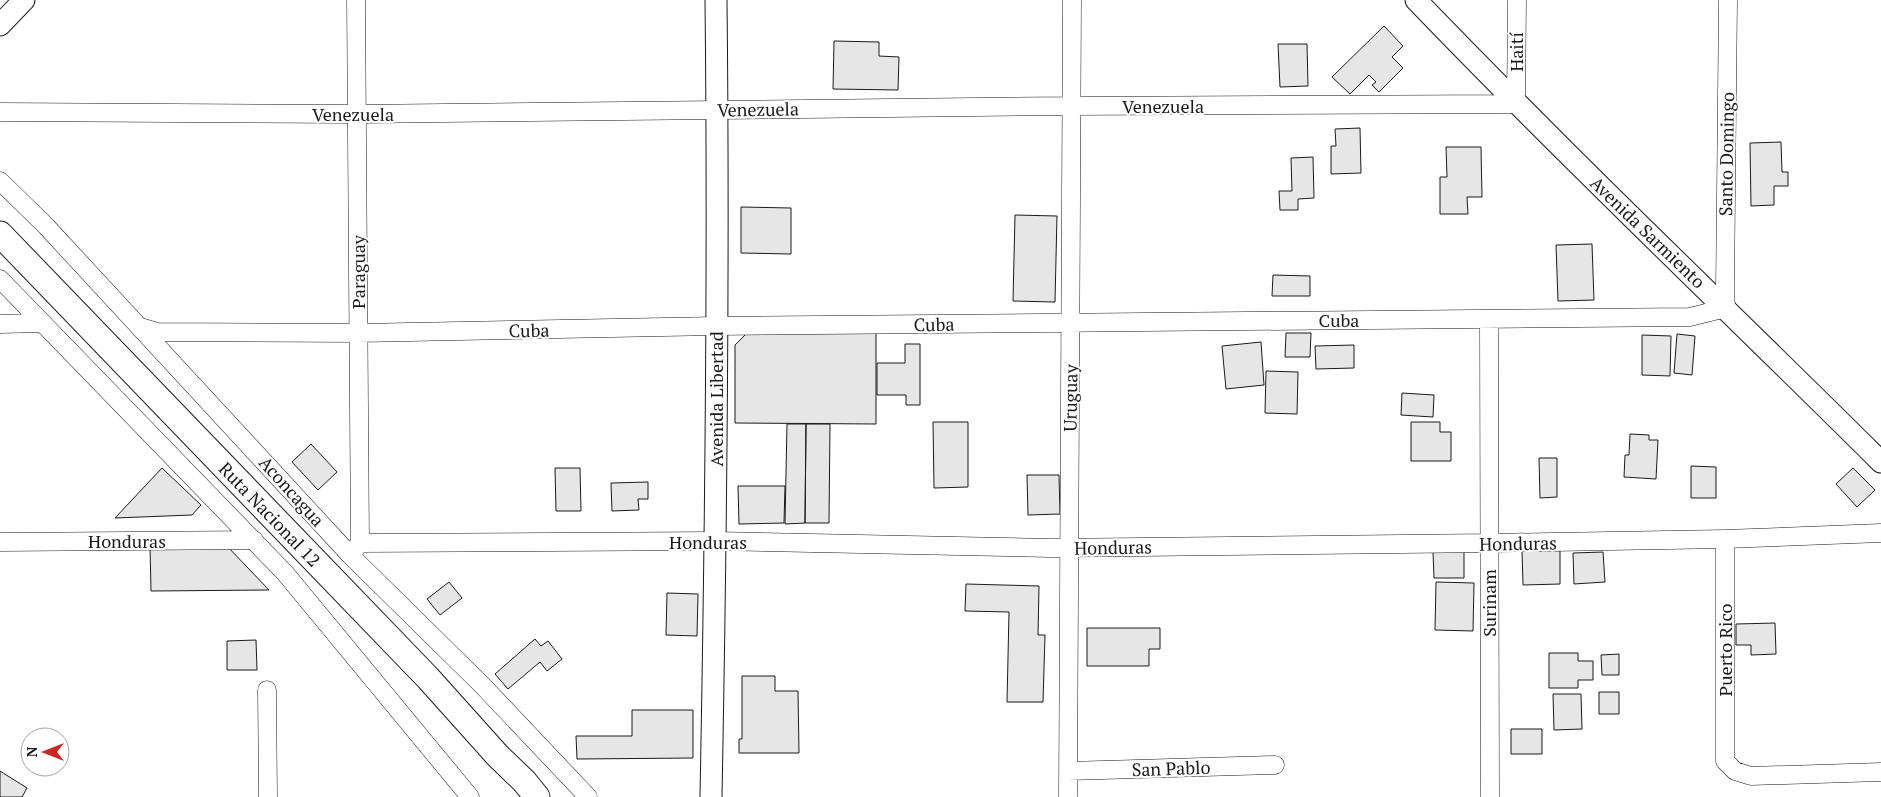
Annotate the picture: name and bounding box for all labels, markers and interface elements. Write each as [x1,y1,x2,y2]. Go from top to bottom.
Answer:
street label: Haití [1504,32,1528,72]
street label: Santo Domingo [1713,92,1739,216]
street label: Venezuela [1122,94,1204,118]
street label: Venezuela [717,96,799,122]
street label: Venezuela [312,102,394,126]
street label: Avenida Sarmiento [1585,171,1711,293]
street label: Paraguay [346,234,370,309]
street label: Cuba [1319,308,1359,332]
street label: Cuba [913,312,955,336]
street label: Cuba [508,318,550,342]
street label: Avenida Libertad [704,331,728,467]
street label: Uruguay [1057,363,1083,432]
street label: Aconcagua [254,451,330,531]
street label: Ruta Nacional 12 [214,456,326,572]
street label: Honduras [88,529,166,553]
street label: Honduras [669,530,747,554]
street label: Honduras [1479,530,1557,556]
street label: Honduras [1074,534,1152,560]
street label: Surinam [1477,569,1501,637]
street label: Puerto Rico [1713,603,1737,696]
north arrow [20,727,70,777]
text: N [22,746,41,757]
street label: San Pablo [1131,755,1211,781]

